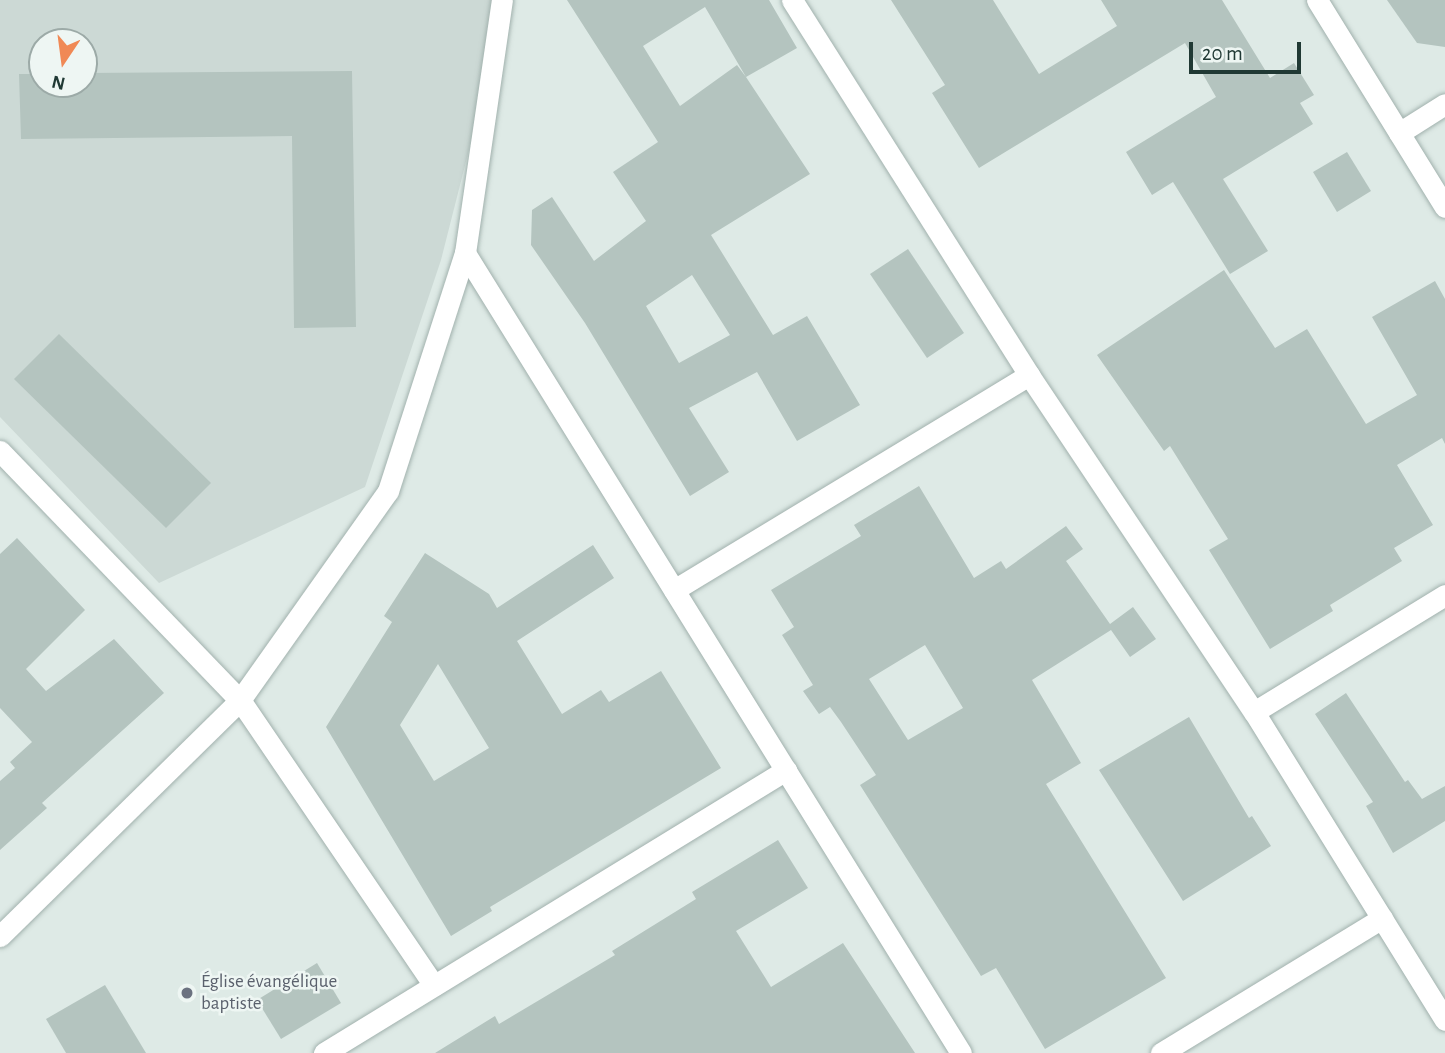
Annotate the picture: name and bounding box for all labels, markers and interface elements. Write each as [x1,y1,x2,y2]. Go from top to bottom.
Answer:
north arrow [28,28,98,98]
scale bar [1193,28,1305,72]
text: 20 m [1202,43,1243,64]
text: N [50,71,67,93]
place label: Église évangélique baptiste [201,971,337,1015]
marker: Église évangélique baptiste [179,985,195,1001]

